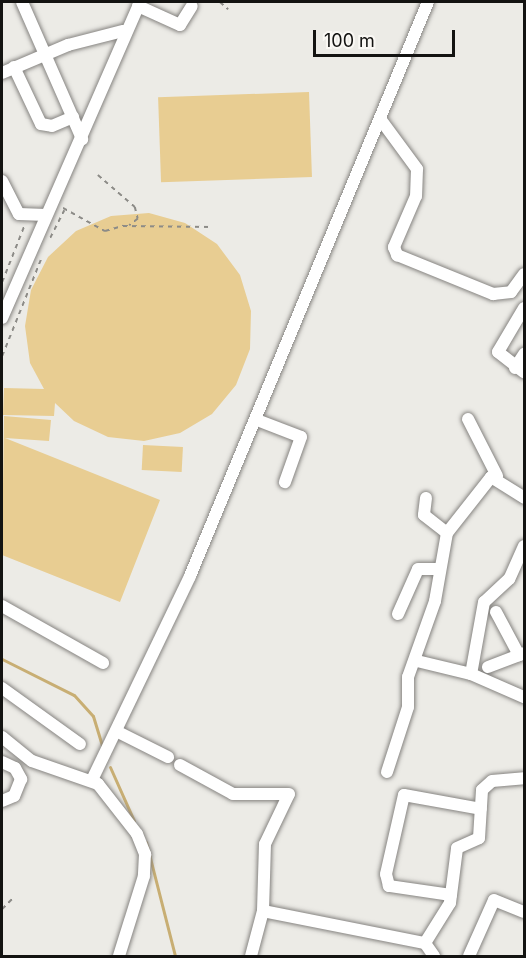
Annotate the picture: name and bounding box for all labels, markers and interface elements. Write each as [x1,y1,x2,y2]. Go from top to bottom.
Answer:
scale bar [316,18,458,56]
text: 100 m [324,30,375,51]

